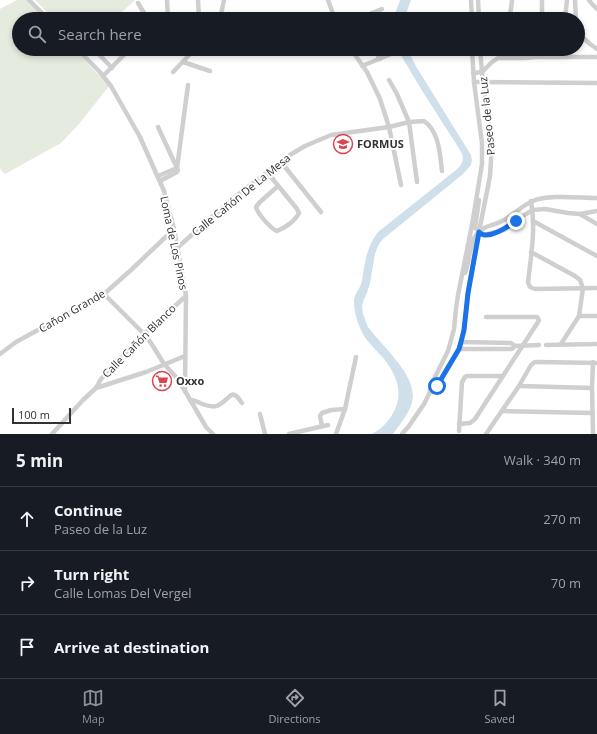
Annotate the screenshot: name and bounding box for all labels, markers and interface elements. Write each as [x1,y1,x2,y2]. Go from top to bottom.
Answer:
search box [12,12,585,56]
icon: search [26,23,48,45]
text: Search here [58,24,142,44]
street label: Paseo de la Luz [475,76,498,156]
school or university icon: FORMUS [332,133,354,155]
place label: FORMUS [357,136,404,151]
street label: Calle Cañón De La Mesa [188,150,293,239]
street label: Loma de Los Pinos [157,195,192,291]
route end [507,212,525,230]
street label: Cañon Grande [36,286,108,336]
street label: Calle Cañón Blanco [99,300,179,381]
supermarket icon: Oxxo [151,370,173,392]
place label: Oxxo [176,373,204,388]
route start [428,377,446,395]
scale bar [12,406,71,425]
text: 100 m [18,407,50,422]
text: 5 min [16,449,63,472]
text: Walk · 340 m [504,451,581,469]
text: Continue [54,500,122,520]
icon: ahead [16,508,38,530]
text: 270 m [543,510,581,528]
text: Paseo de la Luz [54,520,147,538]
text: Turn right [54,564,129,584]
icon: right [16,572,38,594]
text: 70 m [551,574,581,592]
text: Calle Lomas Del Vergel [54,584,191,602]
icon: arrive [16,636,38,658]
text: Arrive at destination [54,637,209,657]
tab: Map [82,687,105,726]
tab: Directions [269,687,321,726]
tab: Saved [484,687,515,726]

